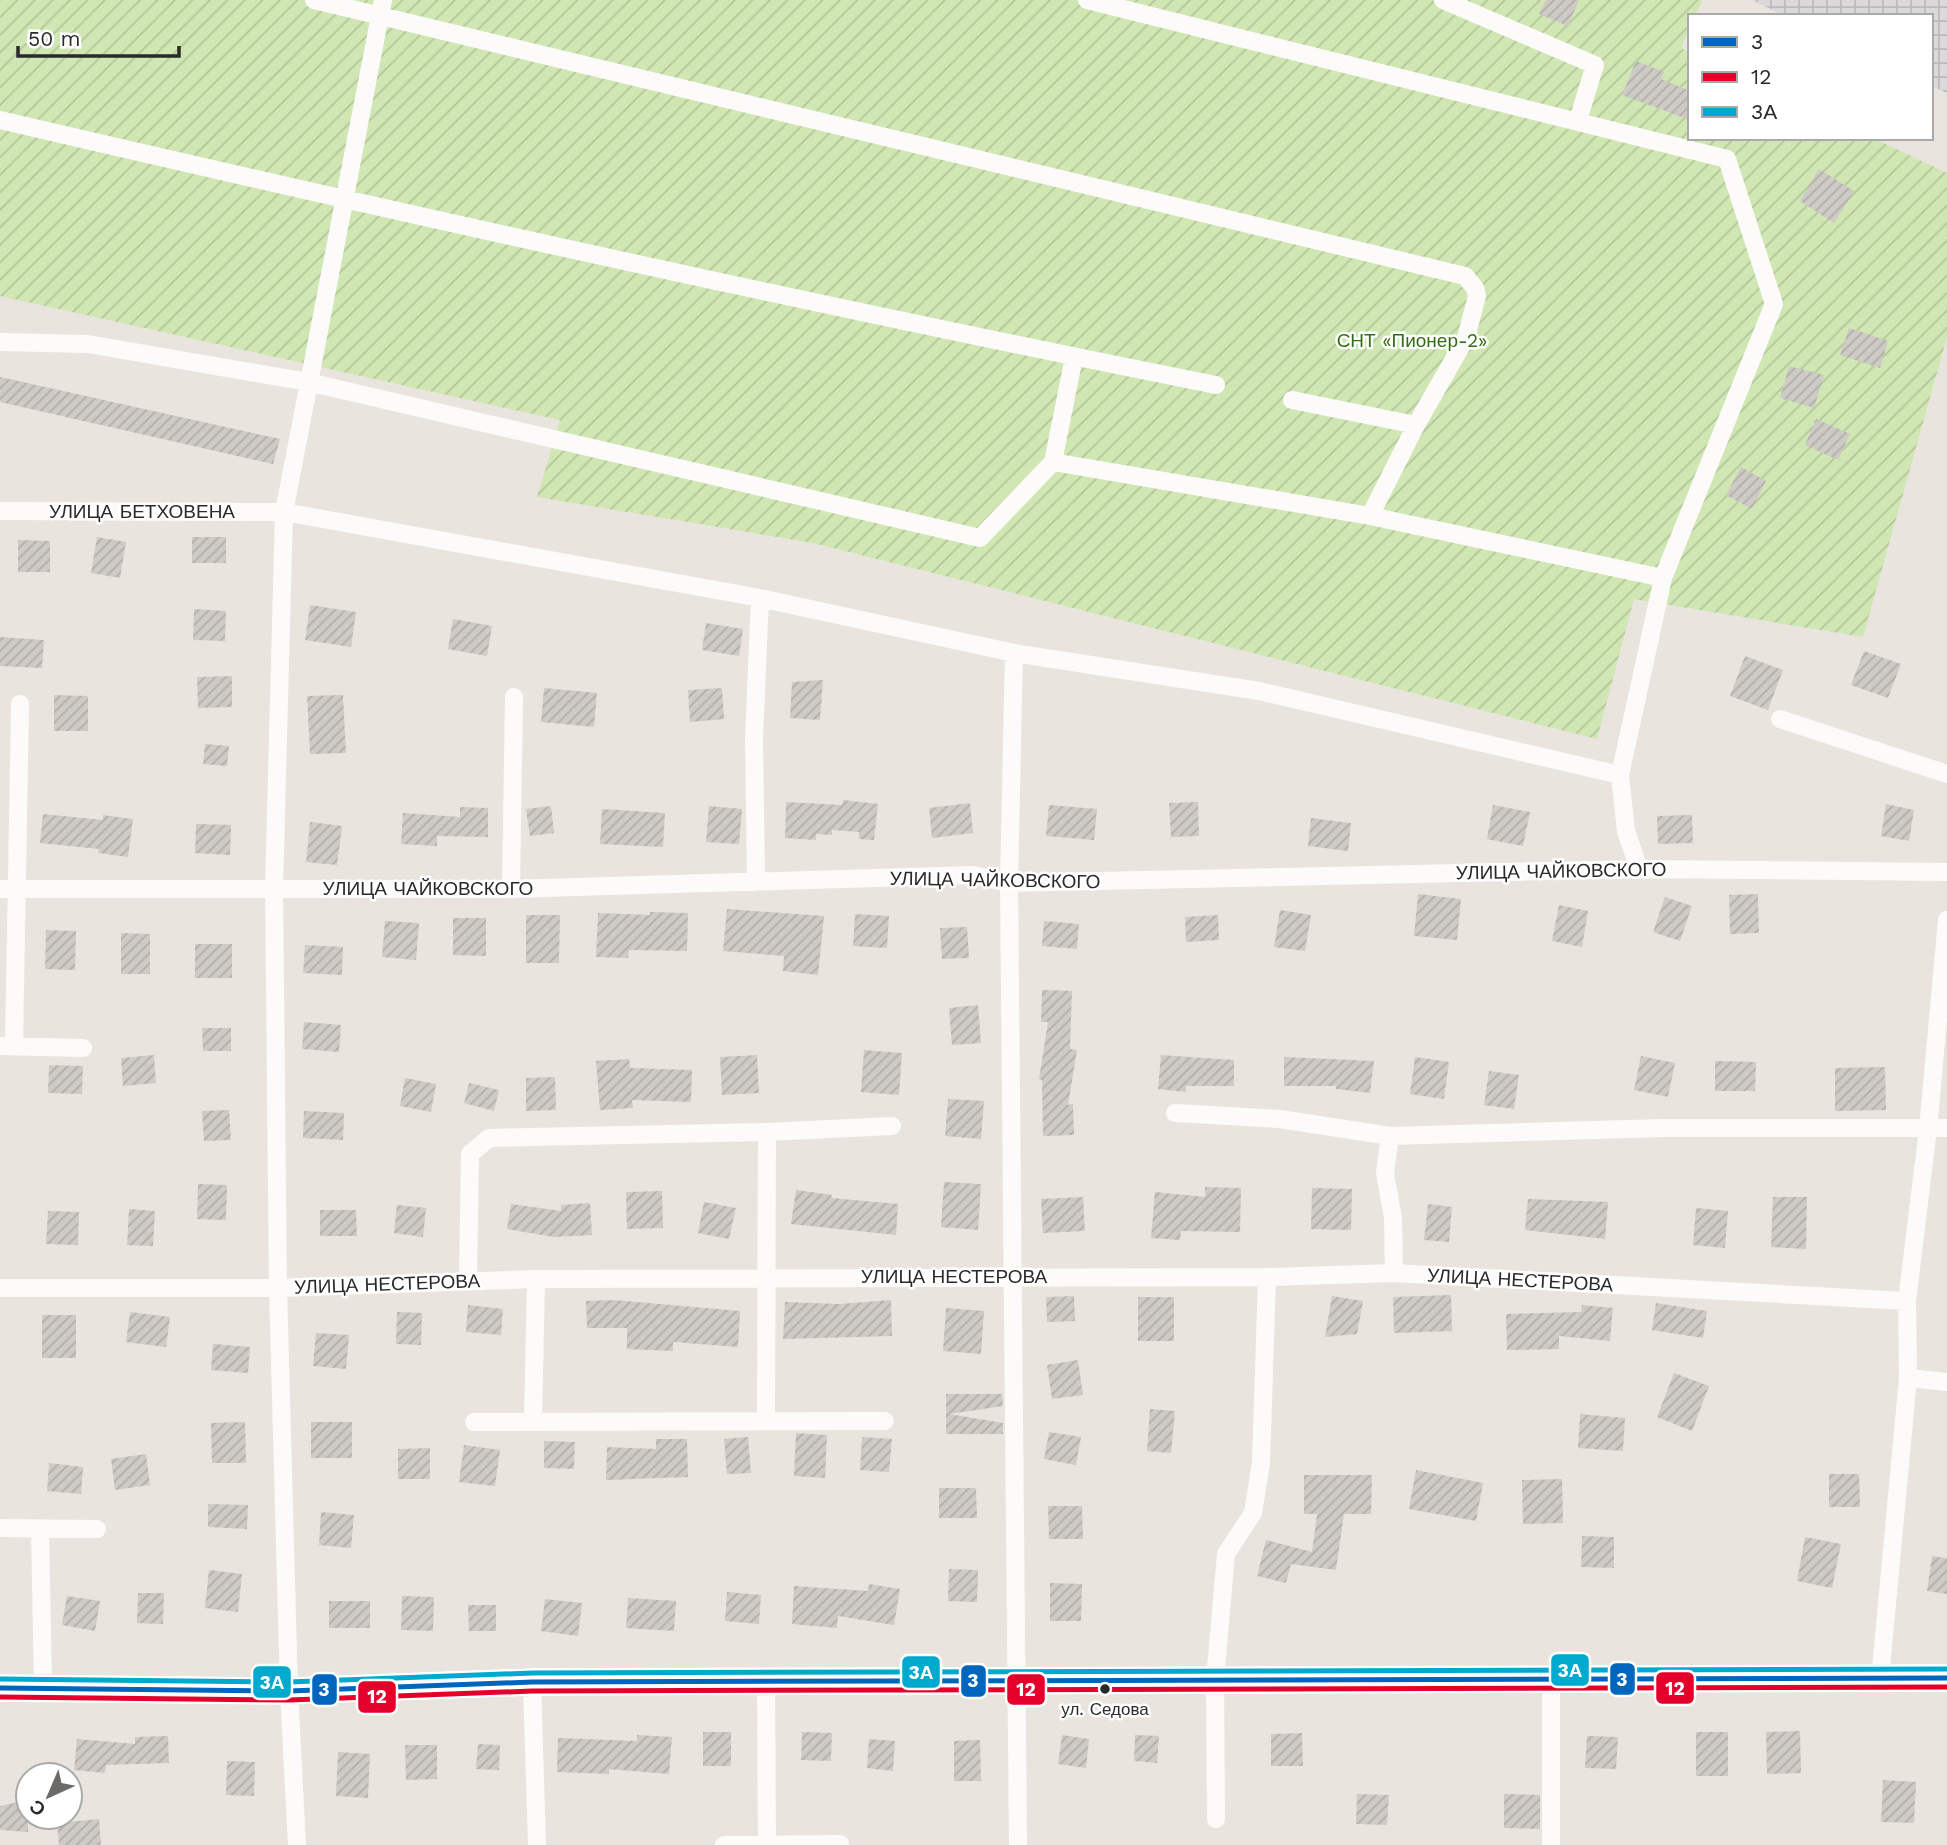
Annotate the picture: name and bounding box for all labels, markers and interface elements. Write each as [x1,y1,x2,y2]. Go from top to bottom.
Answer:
scale bar [18,14,178,58]
legend [1688,14,1933,140]
text: 50 m [28,26,80,51]
text: 3 [1751,29,1763,54]
text: 12 [1751,64,1771,89]
text: 3А [1751,99,1777,124]
park label: СНТ «Пионер-2» [1337,329,1487,352]
street label: УЛИЦА БЕТХОВЕНА [49,500,235,523]
street label: УЛИЦА ЧАЙКОВСКОГО [1455,858,1667,884]
street label: УЛИЦА ЧАЙКОВСКОГО [889,867,1101,893]
street label: УЛИЦА ЧАЙКОВСКОГО [323,877,533,900]
street label: УЛИЦА НЕСТЕРОВА [1426,1264,1614,1296]
street label: УЛИЦА НЕСТЕРОВА [861,1265,1047,1288]
street label: УЛИЦА НЕСТЕРОВА [294,1269,481,1299]
line badge: 3А [1550,1653,1590,1687]
line badge: 3А [901,1655,941,1689]
text: 3А [1558,1659,1583,1682]
text: 3А [909,1661,934,1684]
line badge: 3 [1609,1662,1636,1696]
line badge: 3 [960,1664,987,1698]
line badge: 3А [252,1665,292,1699]
text: 3 [1616,1668,1628,1691]
text: 3 [967,1669,979,1692]
text: 3А [260,1671,285,1694]
line badge: 12 [1655,1671,1695,1705]
line badge: 3 [311,1673,338,1706]
line badge: 12 [1006,1673,1046,1706]
text: 12 [1665,1677,1685,1700]
text: 3 [318,1678,330,1701]
text: 12 [1016,1678,1036,1701]
line badge: 12 [357,1680,397,1714]
marker: ул. Седова [1098,1682,1112,1696]
text: 12 [367,1685,387,1708]
place label: ул. Седова [1061,1699,1149,1719]
north arrow [14,1761,84,1831]
text: С [24,1795,50,1821]

